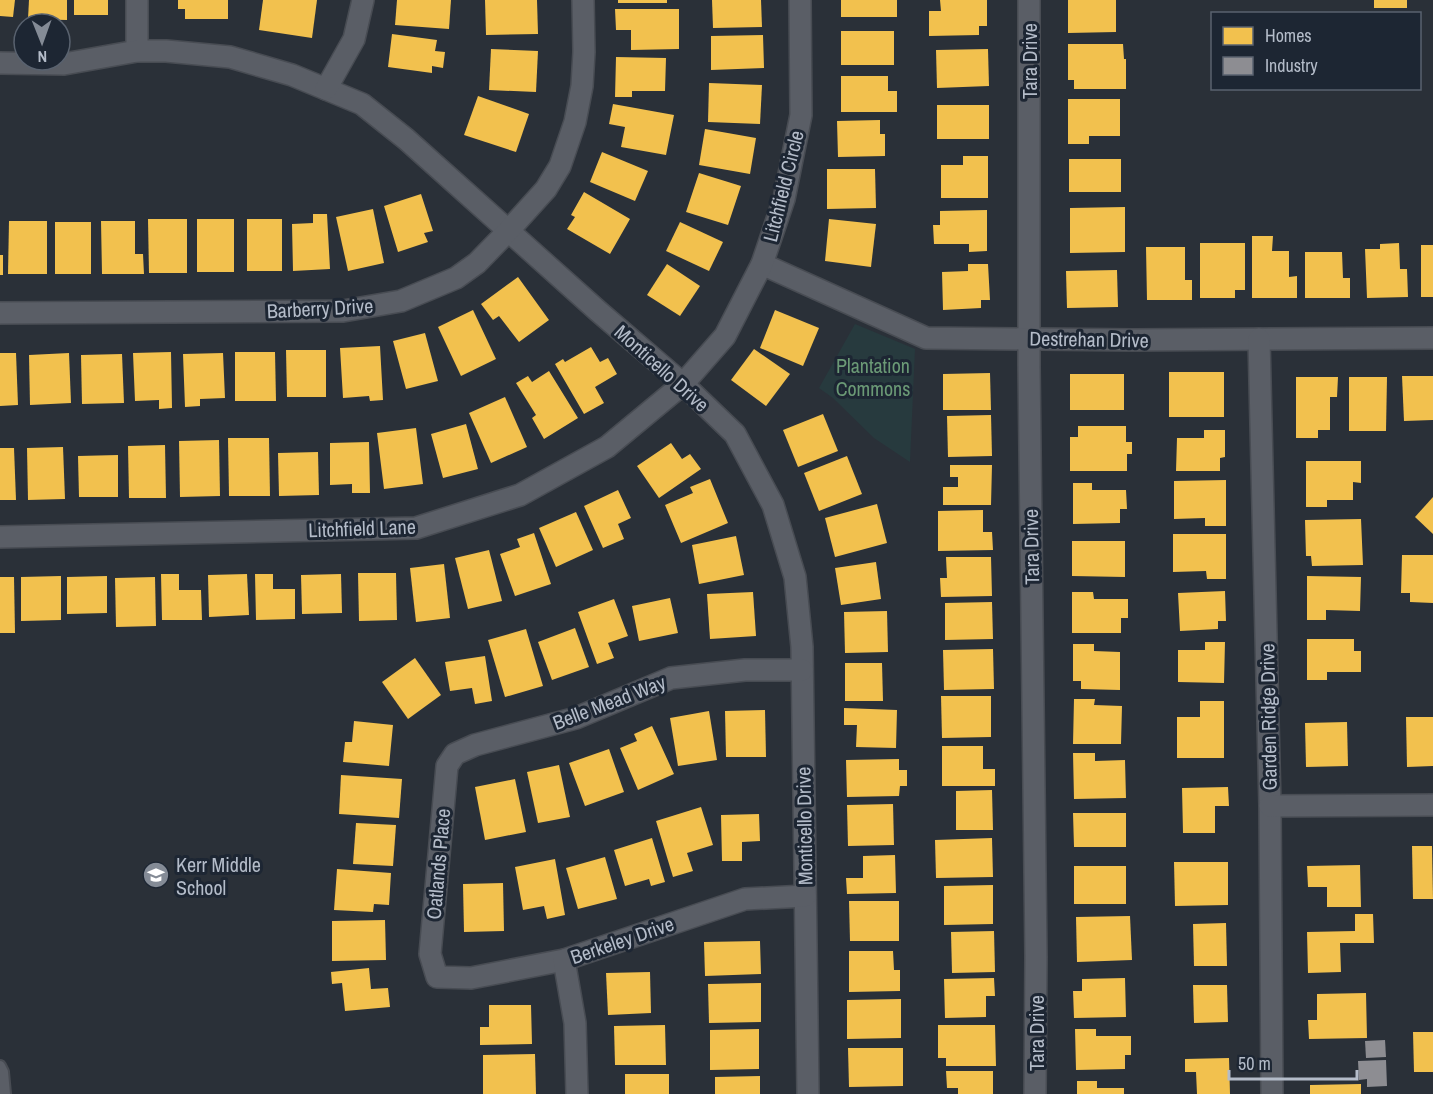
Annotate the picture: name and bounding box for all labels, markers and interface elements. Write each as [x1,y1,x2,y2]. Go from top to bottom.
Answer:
north arrow [12,12,72,72]
legend [1211,12,1421,90]
street label: Tara Drive [1016,23,1043,99]
text: Homes [1265,23,1312,48]
text: N [37,46,47,68]
text: Industry [1265,53,1318,78]
street label: Litchfield Circle [756,127,810,245]
street label: Barberry Drive [266,292,374,324]
street label: Monticello Drive [609,318,715,418]
street label: Destrehan Drive [1029,324,1149,354]
park label: Plantation Commons [836,352,910,402]
street label: Tara Drive [1017,509,1045,585]
street label: Litchfield Lane [308,513,416,543]
street label: Garden Ridge Drive [1253,643,1283,791]
street label: Belle Mead Way [549,668,670,736]
street label: Monticello Drive [789,767,819,885]
street label: Oatlands Place [420,807,456,921]
place label: Kerr Middle School [176,851,261,901]
school or university icon: Kerr Middle School [141,860,171,890]
street label: Berkeley Drive [567,910,677,970]
street label: Tara Drive [1023,995,1050,1071]
scale bar [1229,1043,1356,1081]
text: 50 m [1238,1051,1271,1076]

